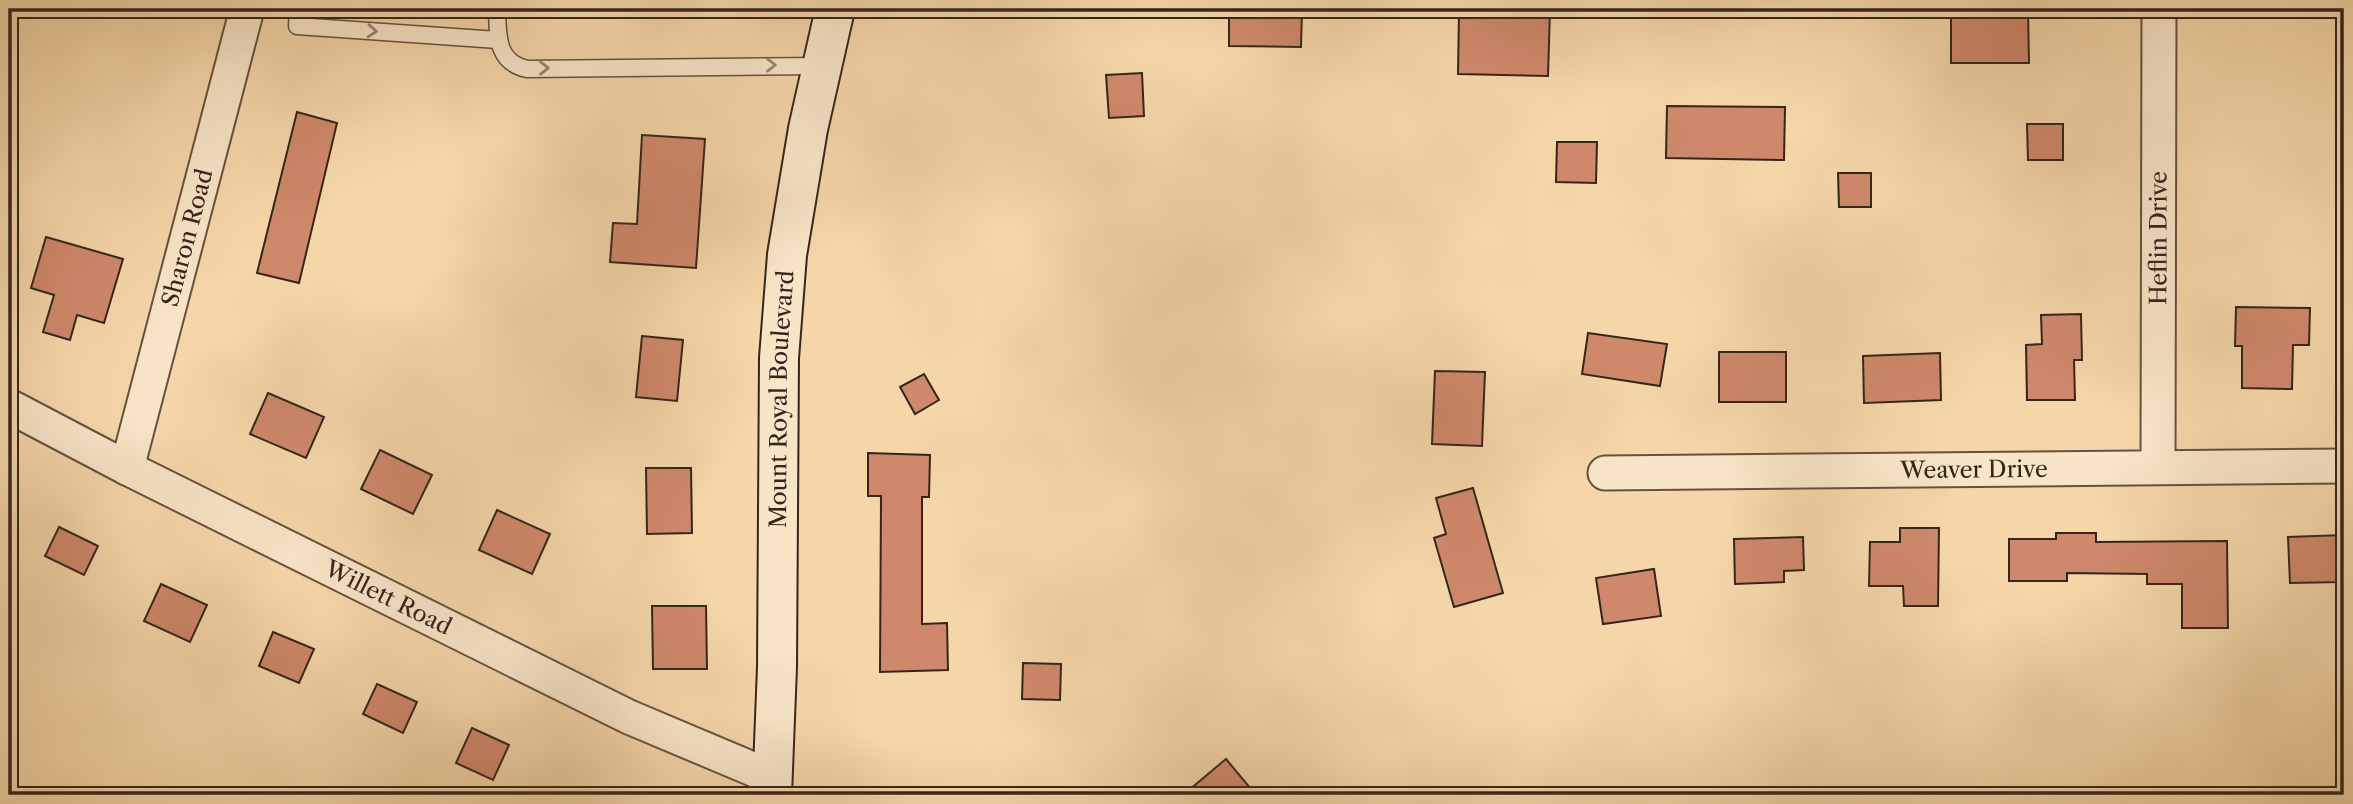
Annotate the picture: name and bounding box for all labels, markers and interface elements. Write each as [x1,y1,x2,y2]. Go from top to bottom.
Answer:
one-way arrow [367,24,378,39]
one-way arrow [767,57,777,73]
one-way arrow [539,61,550,76]
street label: Sharon Road [156,166,219,310]
street label: Heflin Drive [2144,171,2173,305]
street label: Mount Royal Boulevard [764,269,800,528]
street label: Weaver Drive [1899,455,2048,484]
street label: Willett Road [319,554,456,641]

